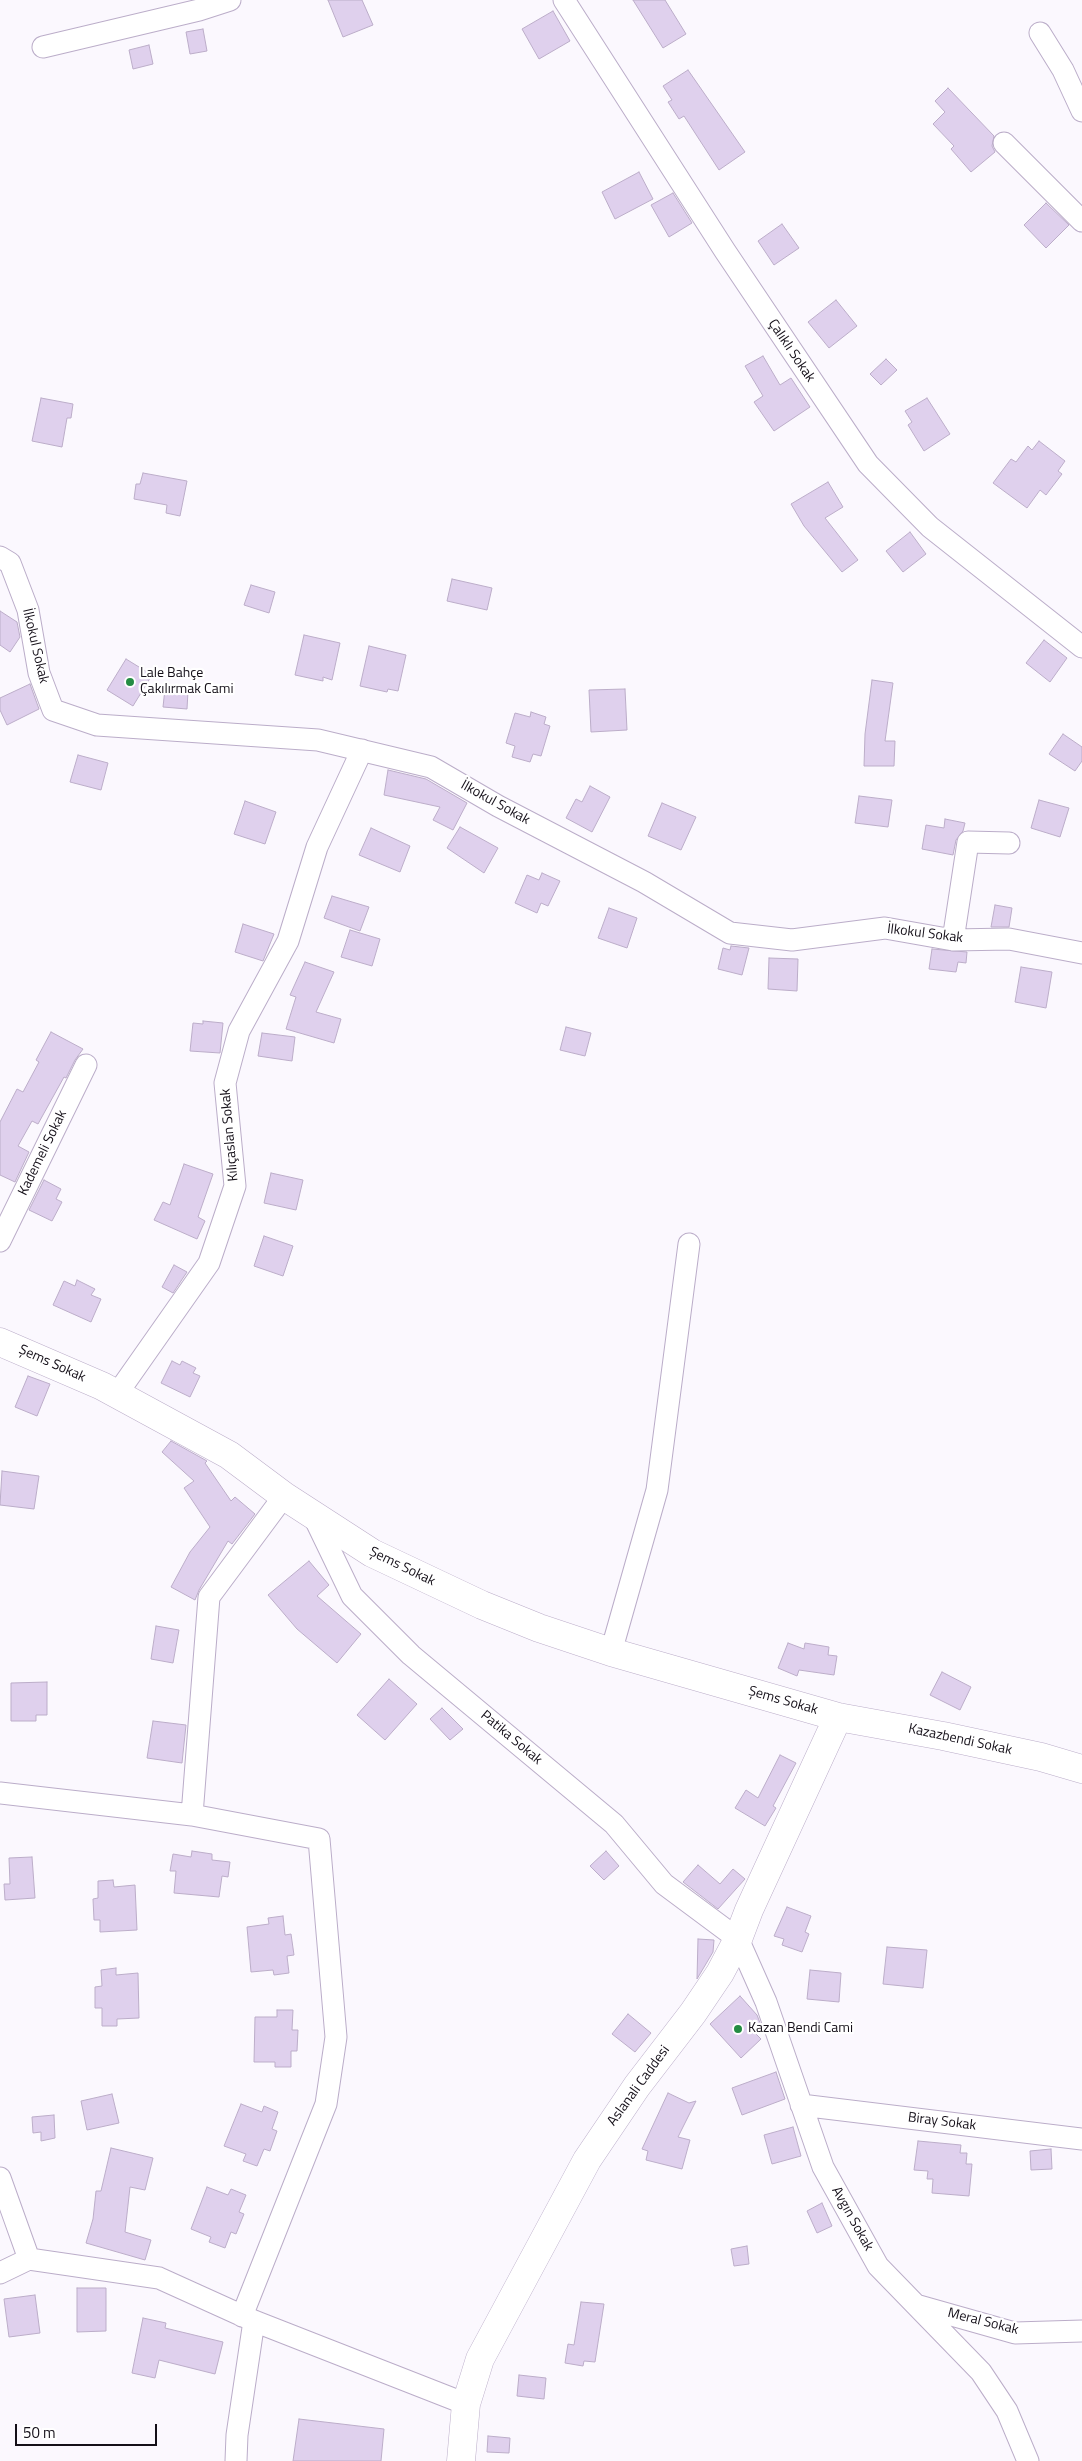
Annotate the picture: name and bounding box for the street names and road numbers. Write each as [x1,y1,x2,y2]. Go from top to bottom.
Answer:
street label: Çalıklı Sokak [764,316,818,386]
street label: İlkokul Sokak [18,607,52,685]
street label: İlkokul Sokak [458,777,532,829]
street label: İlkokul Sokak [886,921,964,947]
street label: Kılıçaslan Sokak [218,1088,242,1182]
street label: Kademeli Sokak [15,1108,71,1198]
street label: Şems Sokak [16,1342,88,1386]
street label: Şems Sokak [366,1544,438,1590]
street label: Şems Sokak [746,1683,820,1719]
street label: Patika Sokak [477,1707,545,1769]
street label: Kazazbendi Sokak [907,1721,1013,1759]
street label: Aslanali Caddesi [604,2043,674,2129]
street label: Biray Sokak [907,2109,977,2135]
street label: Avgın Sokak [827,2184,877,2254]
street label: Meral Sokak [946,2305,1020,2339]

